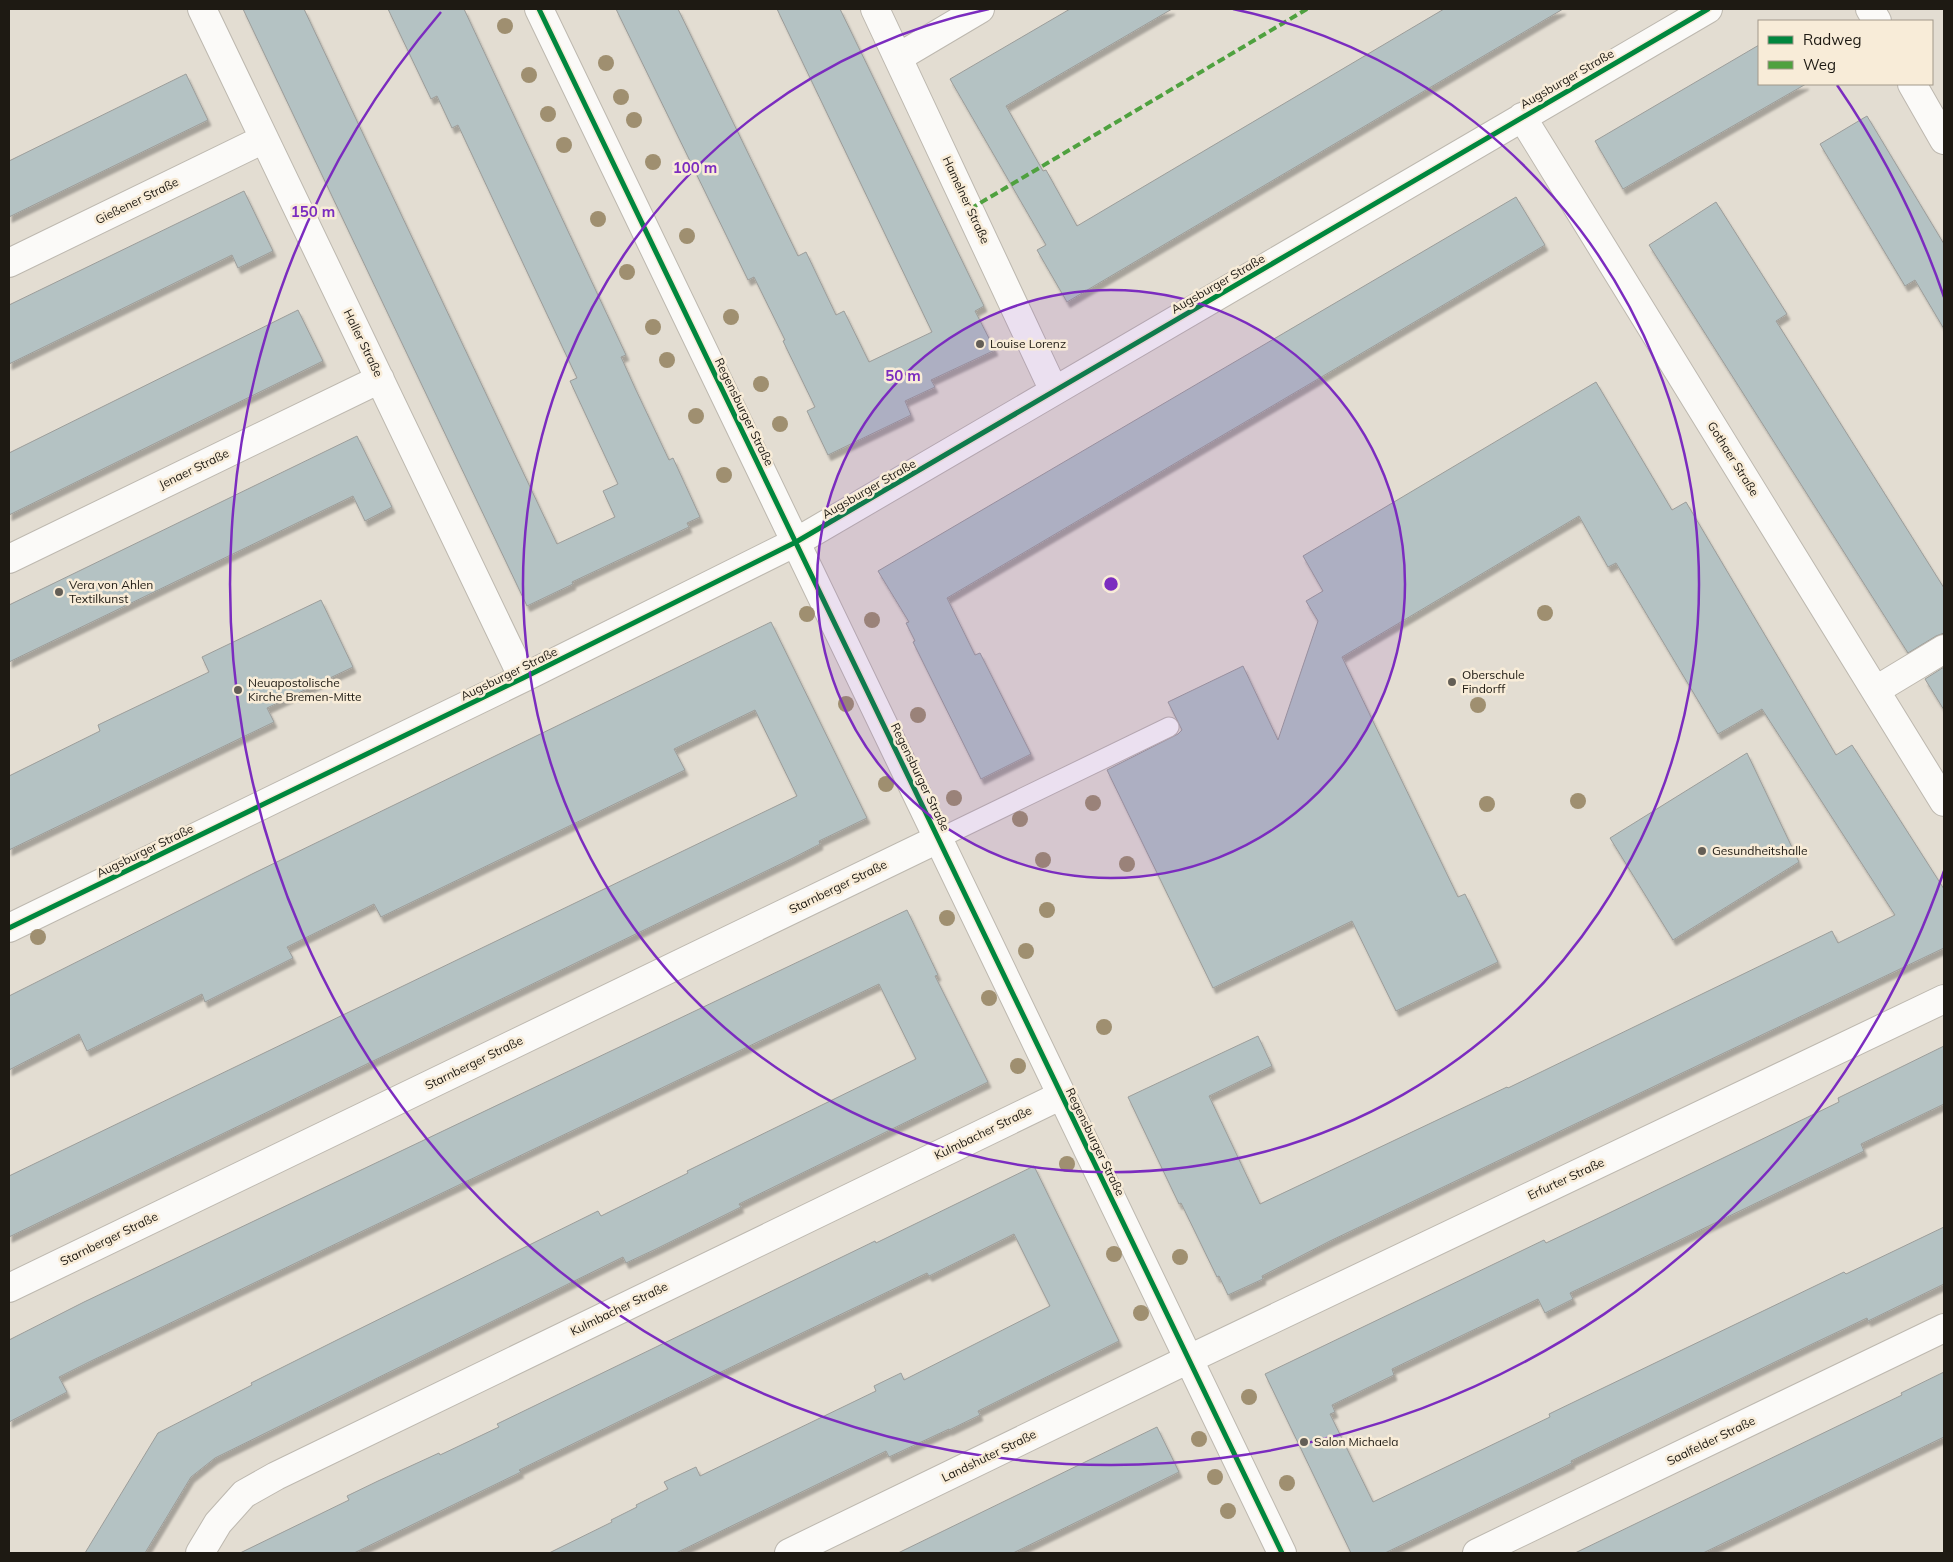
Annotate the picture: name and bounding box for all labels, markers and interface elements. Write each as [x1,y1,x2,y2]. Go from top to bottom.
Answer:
legend [1758,20,1933,85]
text: Radweg [1803,30,1861,49]
street label: Augsburger Straße [1517,46,1616,112]
text: Weg [1803,55,1836,74]
street label: Hamelner Straße [940,154,993,246]
text: 100 m [673,158,717,177]
street label: Gießener Straße [93,174,181,227]
text: 150 m [291,202,335,221]
street label: Augsburger Straße [1168,251,1267,317]
street label: Haller Straße [341,306,386,379]
place label: Louise Lorenz [990,336,1066,351]
marker: Louise Lorenz [974,338,986,350]
street label: Regensburger Straße [712,355,777,468]
text: 50 m [885,366,921,385]
street label: Gothaer Straße [1704,419,1762,499]
street label: Jenaer Straße [156,445,231,492]
street label: Augsburger Straße [819,456,918,522]
centre of rings [1102,575,1120,593]
place label: Vera von Ahlen Textilkunst [69,577,153,606]
marker: Vera von Ahlen Textilkunst [53,586,65,598]
street label: Augsburger Straße [458,644,560,703]
place label: Oberschule Findorff [1462,667,1525,696]
place label: Neuapostolische Kirche Bremen-Mitte [248,675,361,704]
marker: Oberschule Findorff [1446,676,1458,688]
marker: Neuapostolische Kirche Bremen-Mitte [232,684,244,696]
street label: Regensburger Straße [888,720,953,833]
street label: Augsburger Straße [94,821,196,880]
place label: Gesundheitshalle [1712,843,1807,858]
marker: Gesundheitshalle [1696,845,1708,857]
street label: Starnberger Straße [786,856,889,917]
street label: Starnberger Straße [422,1032,525,1093]
street label: Regensburger Straße [1063,1085,1128,1198]
street label: Kulmbacher Straße [932,1102,1034,1163]
street label: Erfurter Straße [1525,1154,1606,1203]
street label: Starnberger Straße [57,1208,160,1269]
street label: Kulmbacher Straße [568,1278,670,1339]
street label: Saalfelder Straße [1664,1413,1757,1468]
street label: Landshuter Straße [939,1426,1039,1485]
place label: Salon Michaela [1314,1434,1398,1449]
marker: Salon Michaela [1298,1436,1310,1448]

